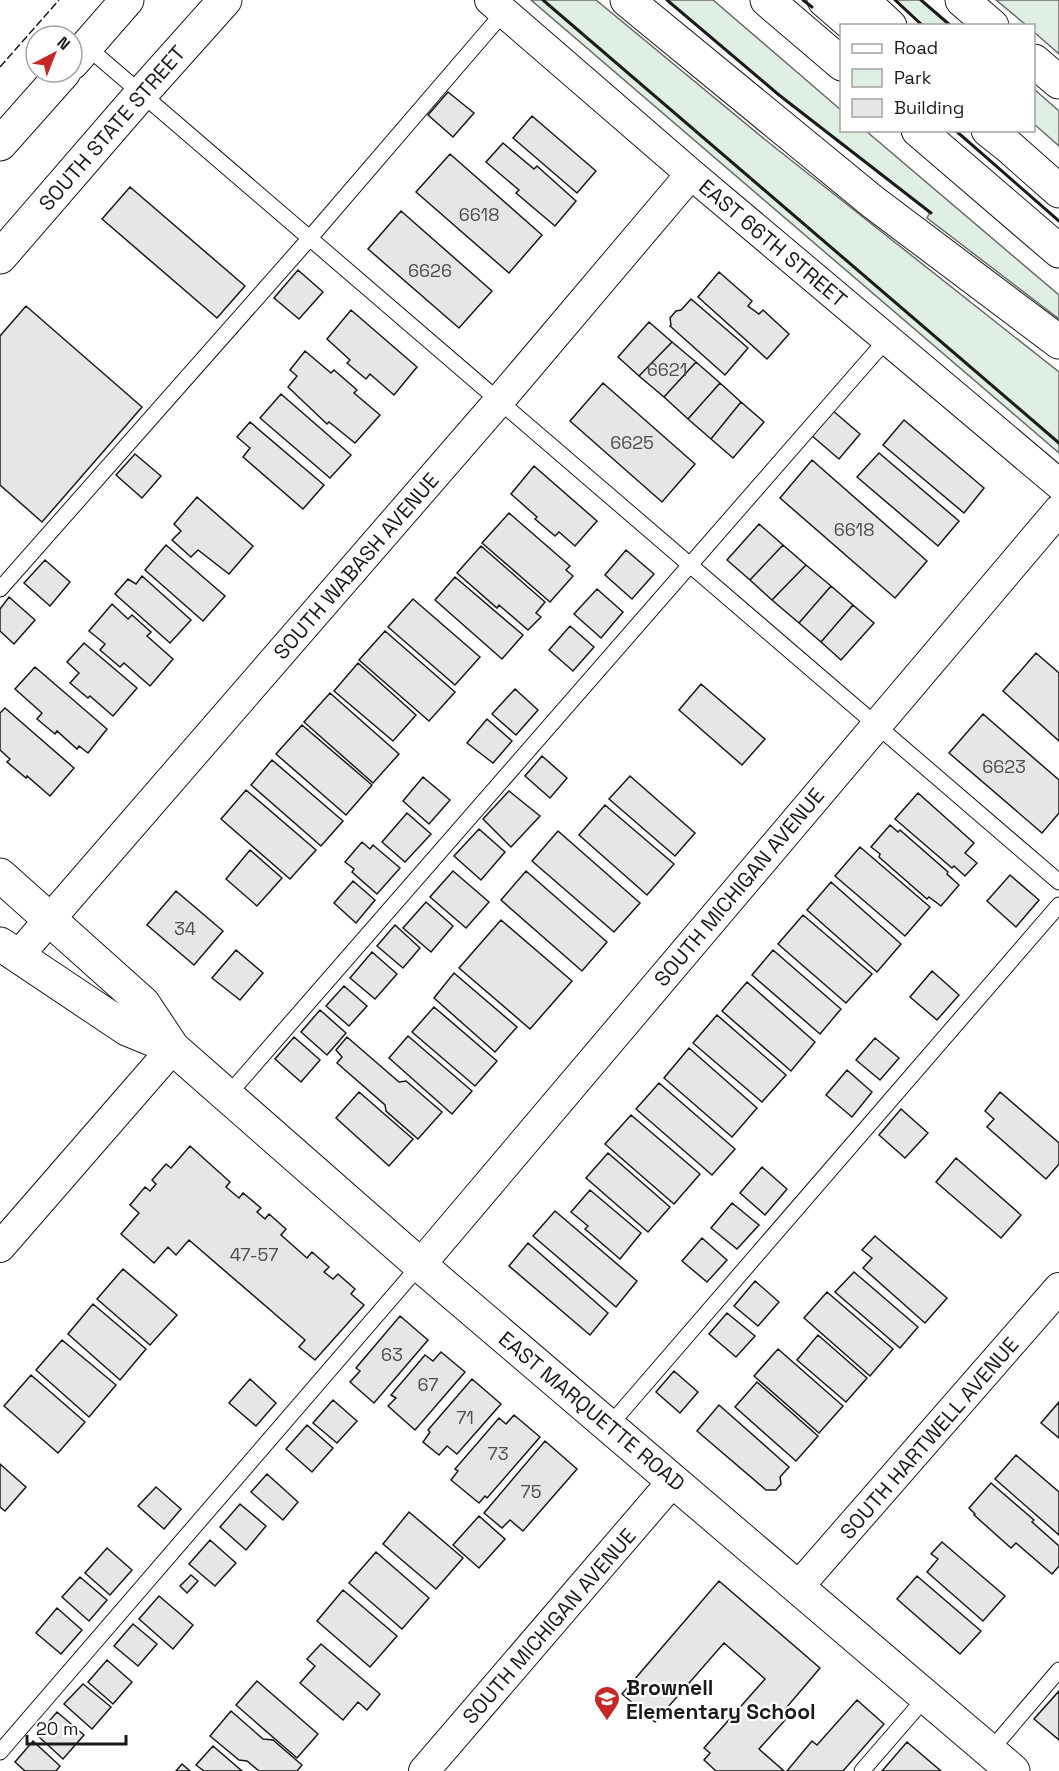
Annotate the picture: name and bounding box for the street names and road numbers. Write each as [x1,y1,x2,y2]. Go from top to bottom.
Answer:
street label: SOUTH STATE STREET [33,40,191,216]
street label: EAST 66TH STREET [693,173,853,313]
street label: SOUTH WABASH AVENUE [267,467,445,665]
street label: SOUTH MICHIGAN AVENUE [648,782,830,992]
street label: EAST MARQUETTE ROAD [493,1325,691,1497]
street label: SOUTH HARTWELL AVENUE [834,1331,1024,1545]
street label: SOUTH MICHIGAN AVENUE [456,1522,642,1730]

